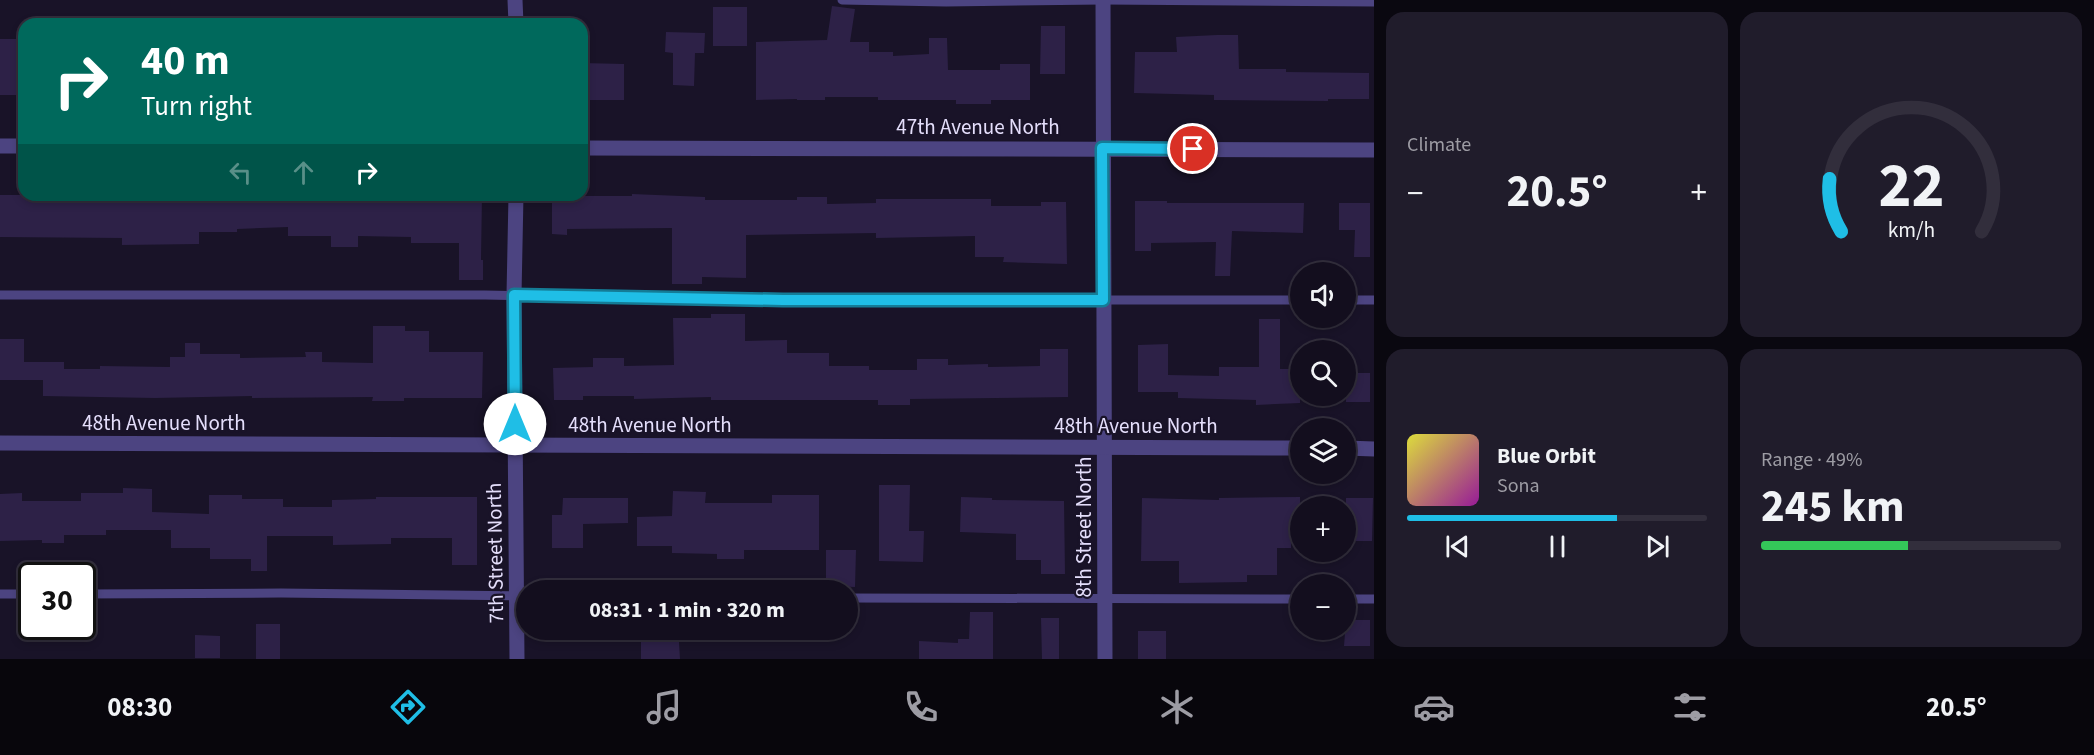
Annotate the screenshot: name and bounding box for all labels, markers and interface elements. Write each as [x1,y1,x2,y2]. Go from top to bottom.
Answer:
text: 40 m [141,31,230,91]
icon: right [42,42,120,120]
text: Turn right [141,87,252,126]
street label: 47th Avenue North [896,112,1060,142]
pin [1167,123,1218,174]
text: Climate [1407,131,1471,159]
icon: arrive [1176,132,1209,165]
text: 22 [1878,142,1944,231]
icon: left [224,156,257,189]
icon: ahead [287,156,320,189]
icon: right [350,156,383,189]
text: 20.5° [1506,160,1608,224]
text: − [1407,170,1423,217]
text: + [1691,170,1707,217]
text: km/h [1887,215,1935,246]
map controls [1290,262,1356,640]
button: sound [1290,262,1356,328]
button: search [1290,340,1356,406]
position arrow [483,392,547,456]
street label: 48th Avenue North [82,408,246,438]
street label: 48th Avenue North [568,410,732,440]
street label: 48th Avenue North [1054,411,1218,441]
button: layers [1290,418,1356,484]
text: Blue Orbit [1497,440,1596,472]
text: Range · 49% [1761,446,1862,474]
street label: 8th Street North [1069,457,1099,597]
text: Sona [1497,472,1540,500]
text: 245 km [1761,475,1905,539]
street label: 7th Street North [479,482,511,624]
button: + [1290,496,1356,562]
icon: previous [1441,530,1474,563]
icon: pause [1541,530,1574,563]
icon: next [1641,530,1674,563]
speed limit sign: 30 [18,562,96,640]
button: − [1290,574,1356,640]
text: 08:31 · 1 min · 320 m [589,594,785,626]
icon: directions [387,686,429,728]
icon: music [643,686,685,728]
icon: phone [900,686,942,728]
icon: climate [1156,686,1198,728]
icon: car [1413,686,1455,728]
icon: filters [1669,686,1711,728]
text: 08:30 [107,688,172,727]
text: 20.5° [1926,688,1987,727]

